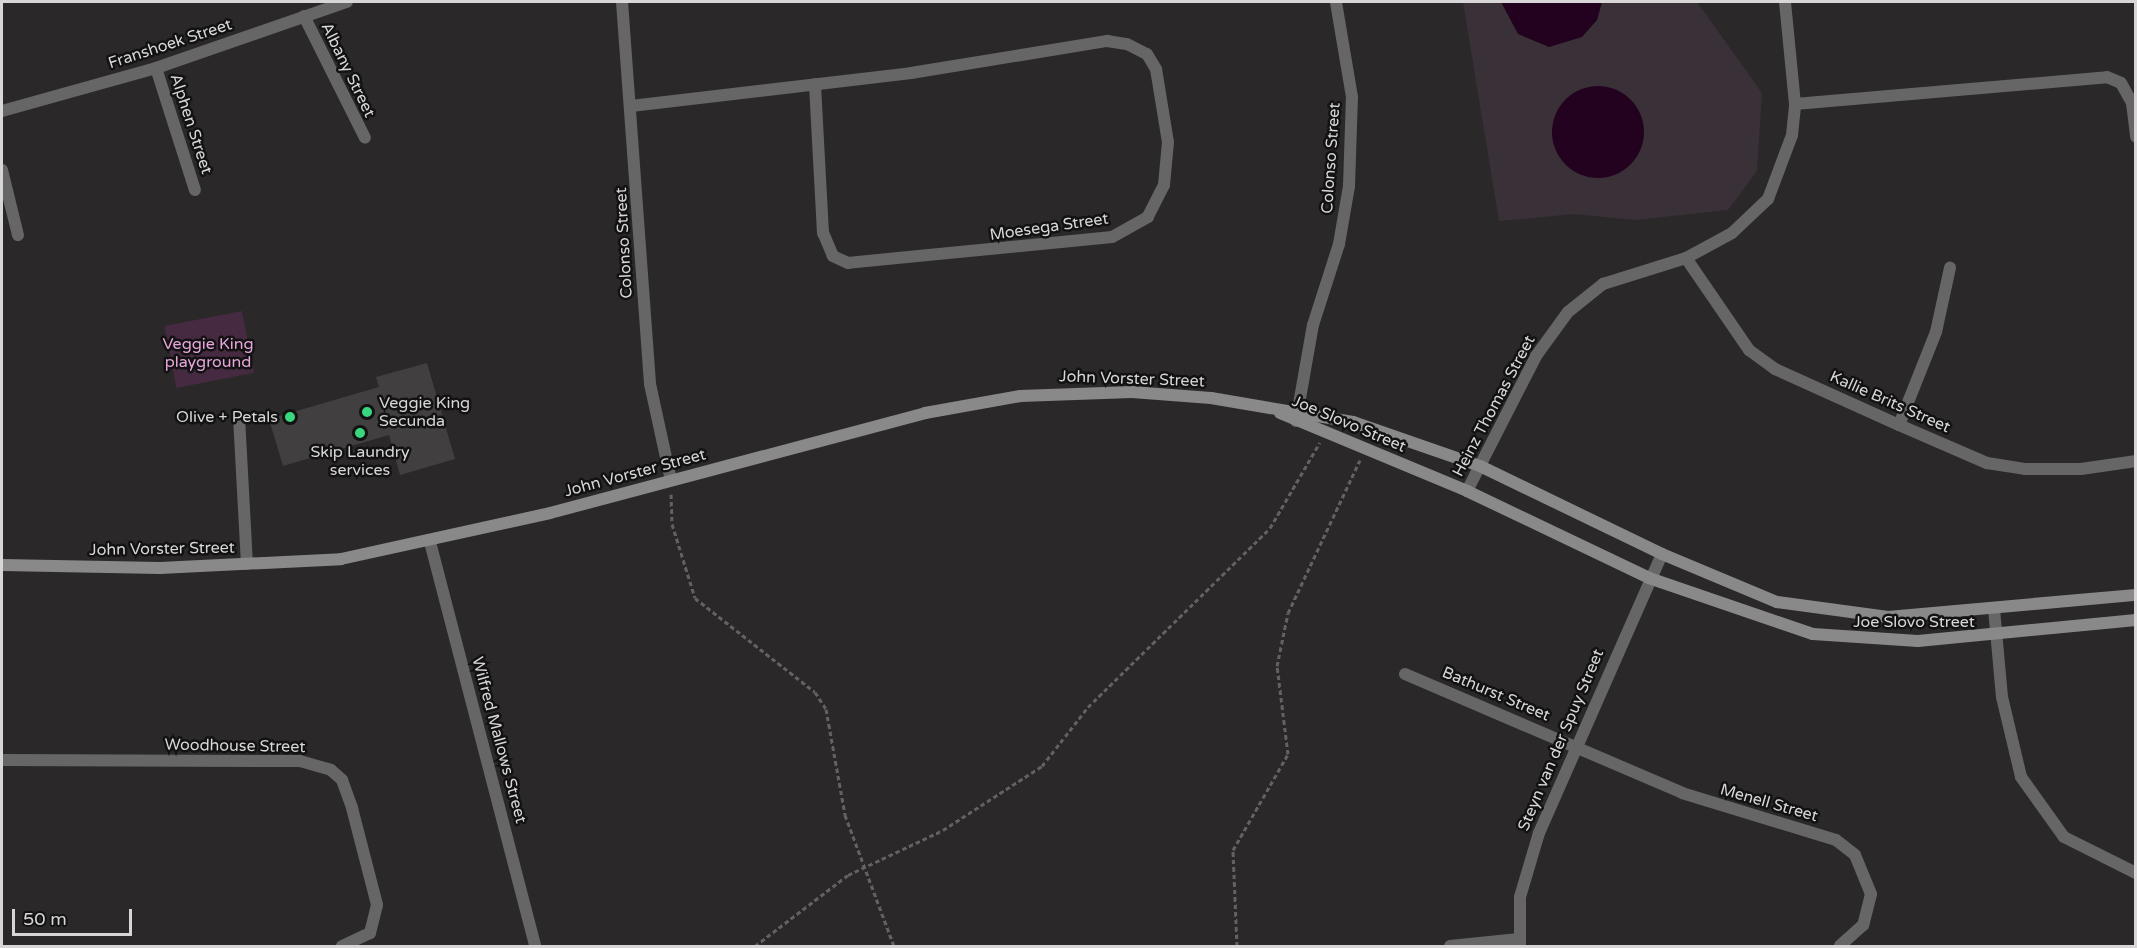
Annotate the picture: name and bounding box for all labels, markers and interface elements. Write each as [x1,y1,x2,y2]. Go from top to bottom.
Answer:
street label: Franshoek Street [106,15,234,73]
street label: Albany Street [317,20,379,120]
street label: Alphen Street [166,71,216,177]
street label: Colonso Street [1318,102,1344,214]
street label: Colonso Street [611,187,637,299]
street label: Moesega Street [988,209,1110,245]
street label: Heinz Thomas Street [1449,332,1539,480]
park label: Veggie King playground [162,334,254,372]
street label: John Vorster Street [1059,367,1205,391]
street label: Kallie Brits Street [1827,367,1953,437]
street label: Joe Slovo Street [1289,391,1409,457]
place label: Veggie King Secunda [379,393,470,431]
marker: Veggie King Secunda [360,405,374,419]
place label: Olive + Petals [176,407,278,427]
marker: Olive + Petals [283,410,297,424]
marker: Skip Laundry services [353,426,367,440]
place label: Skip Laundry services [310,442,410,480]
street label: John Vorster Street [562,445,708,501]
street label: John Vorster Street [89,538,235,560]
street label: Joe Slovo Street [1853,612,1975,632]
street label: Steyn van der Spuy Street [1514,646,1608,834]
street label: Wilfred Mallows Street [468,655,530,825]
street label: Bathurst Street [1439,663,1553,725]
street label: Woodhouse Street [164,735,306,757]
street label: Menell Street [1718,780,1820,826]
scale bar [15,897,135,935]
text: 50 m [23,908,67,930]

